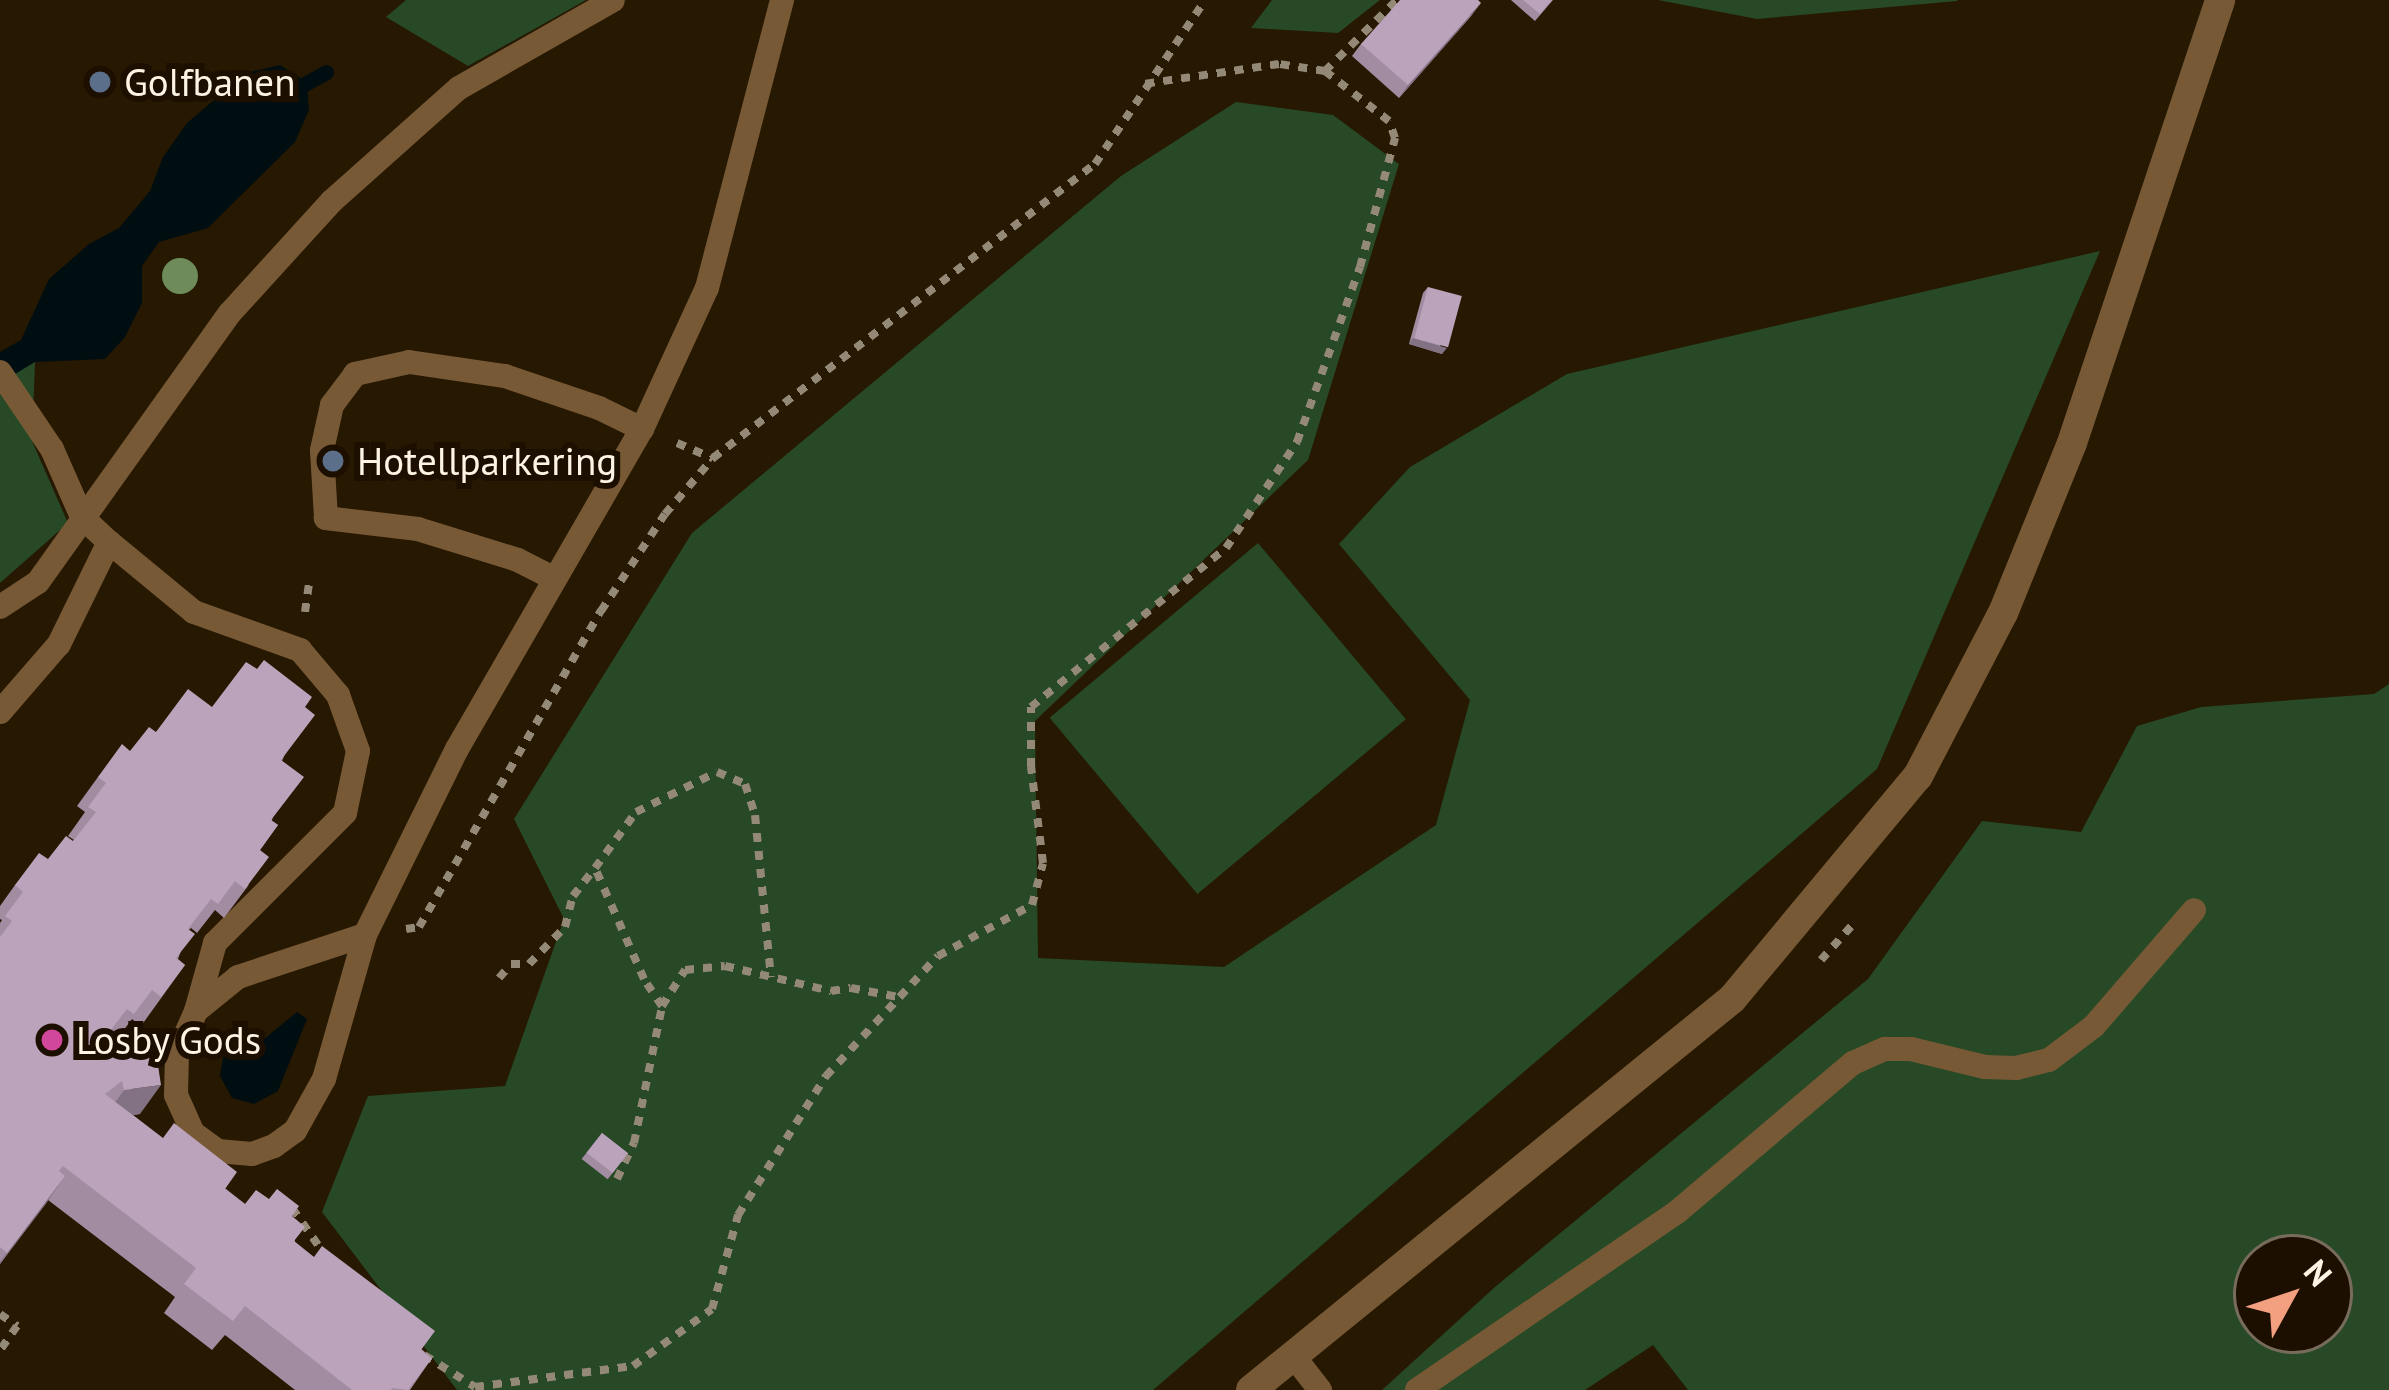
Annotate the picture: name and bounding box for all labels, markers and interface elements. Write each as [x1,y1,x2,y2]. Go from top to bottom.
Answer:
place label: Golfbanen [124,59,295,105]
marker: Golfbanen [87,69,113,95]
place label: Hotellparkering [357,438,617,484]
marker: Hotellparkering [320,448,346,474]
place label: Losby Gods [76,1017,263,1063]
marker: Losby Gods [39,1027,65,1053]
north arrow [2233,1234,2353,1354]
text: N [2295,1250,2342,1295]

